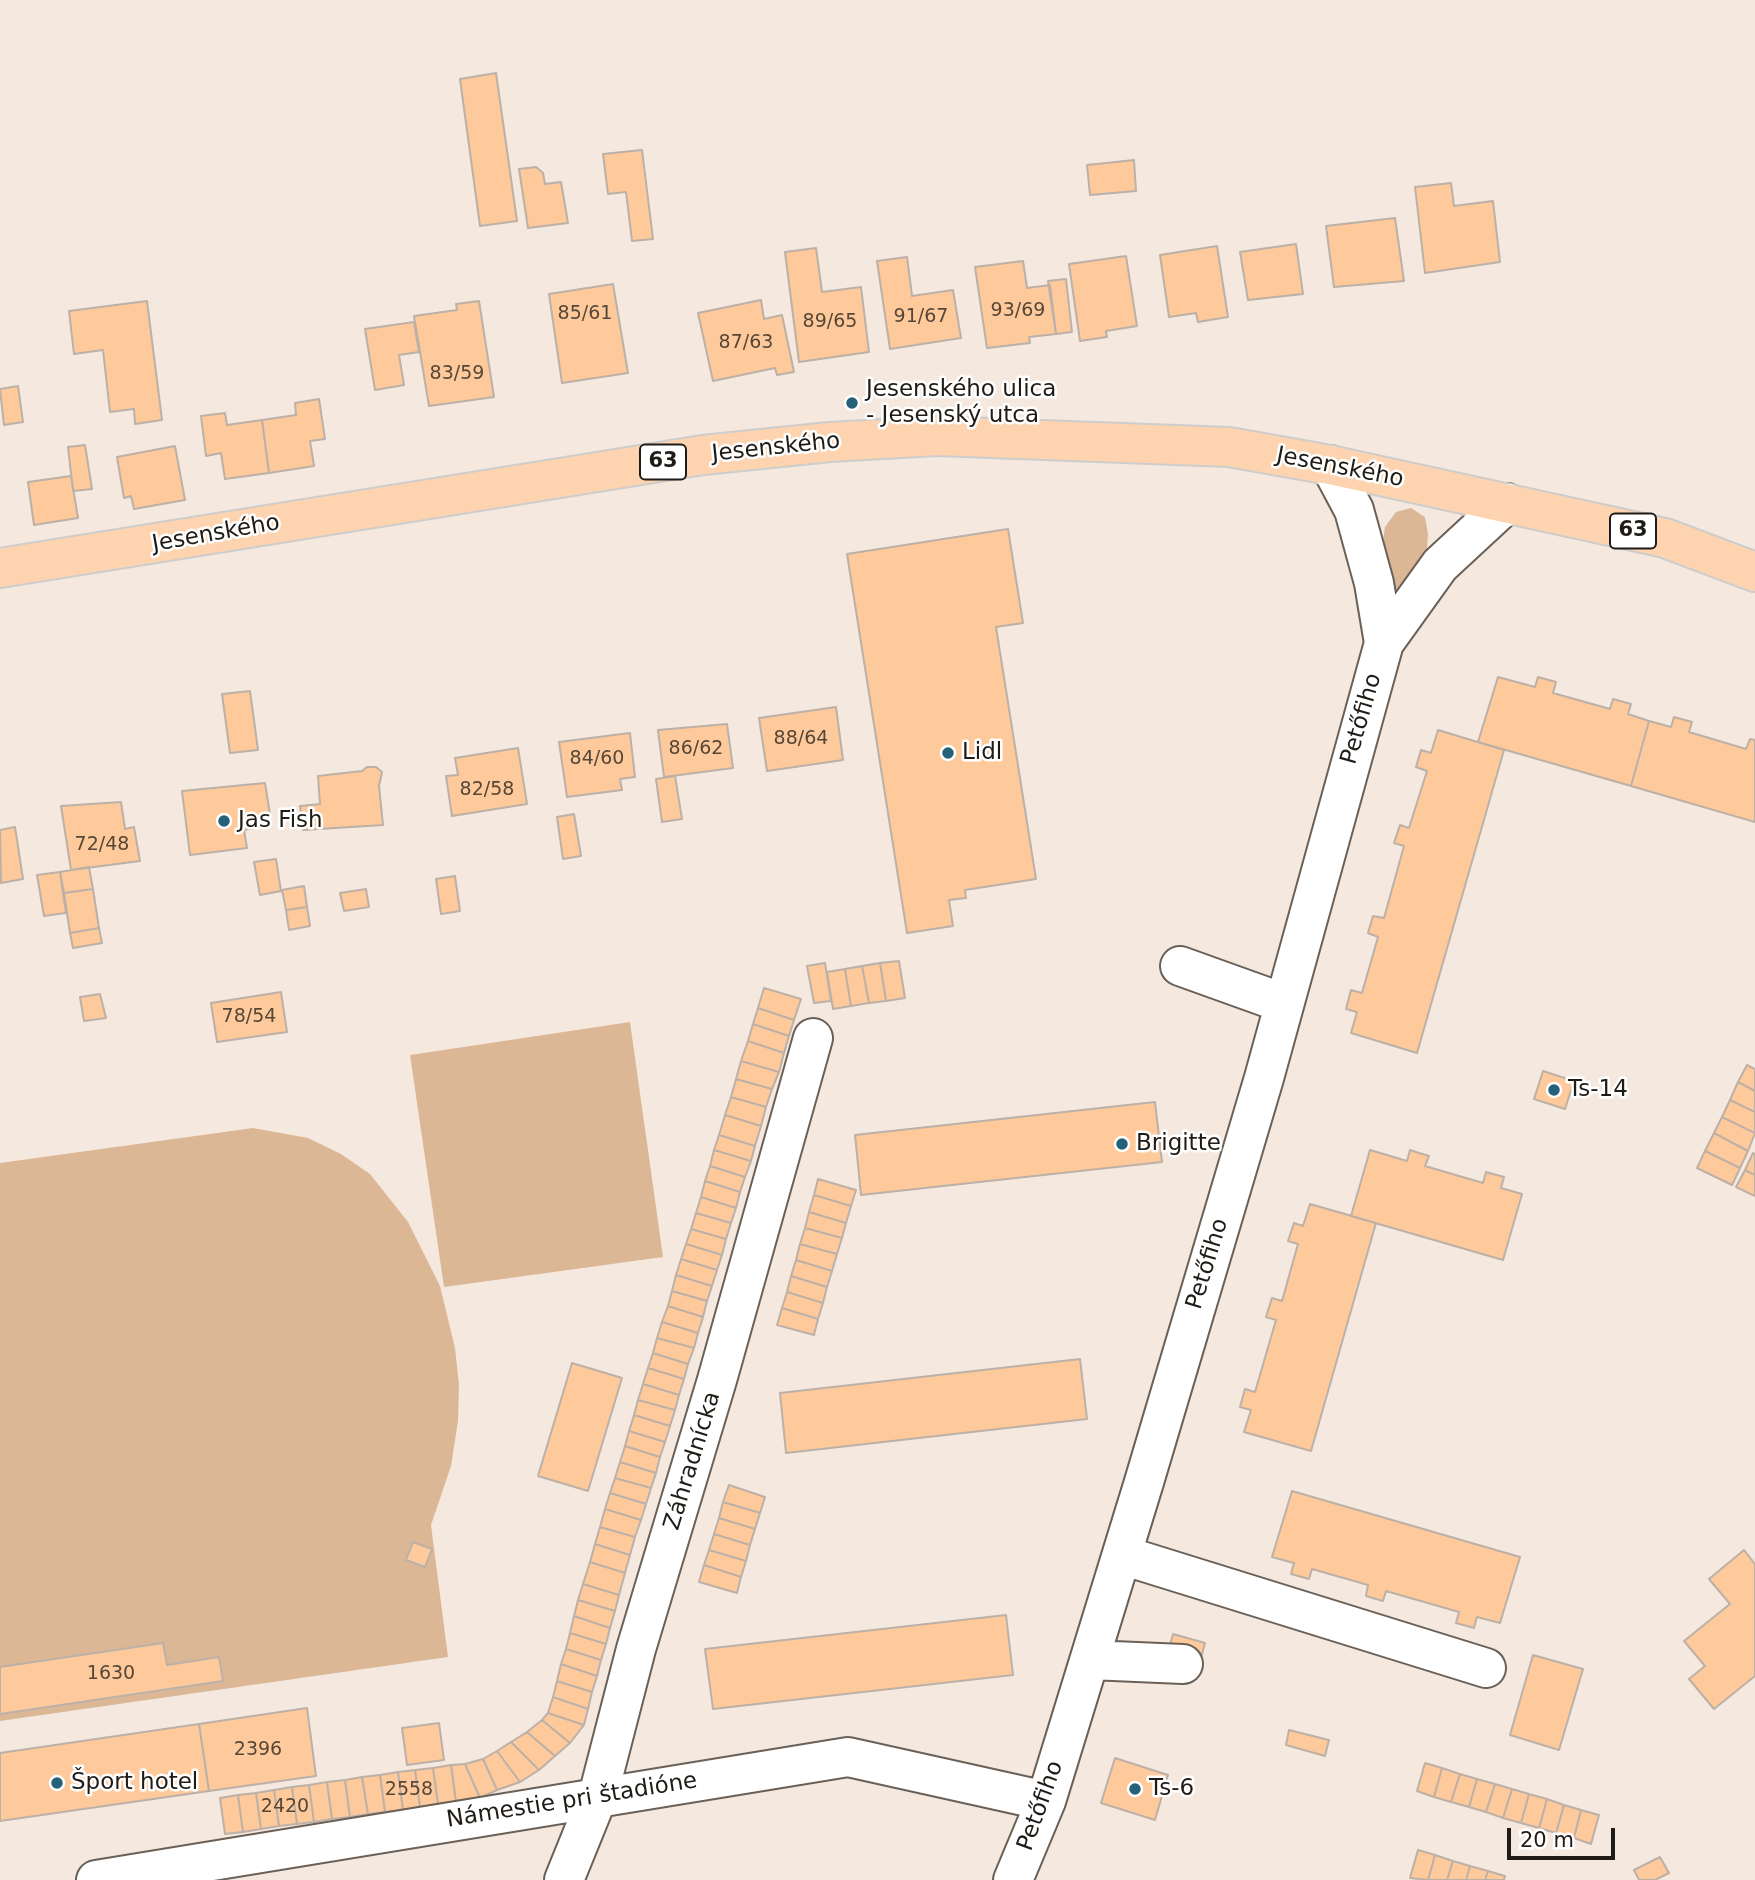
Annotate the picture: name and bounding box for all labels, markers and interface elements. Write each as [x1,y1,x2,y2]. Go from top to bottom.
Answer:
house number: 93/69 [991,300,1045,322]
house number: 85/61 [558,303,612,325]
house number: 91/67 [894,306,948,328]
house number: 89/65 [803,311,857,333]
house number: 87/63 [719,332,773,354]
house number: 83/59 [430,363,484,385]
place label: Jesenského ulica - Jesenský utca [866,376,1056,430]
marker: Jesenského ulica - Jesenský utca [844,395,860,411]
street label: Jesenského [710,428,842,468]
street label: Jesenského [1274,442,1406,494]
road number: 63 [640,444,686,480]
street label: Jesenského [150,509,282,559]
road number: 63 [1610,514,1656,548]
street label: Petőfiho [1336,670,1388,768]
house number: 88/64 [774,728,828,750]
house number: 86/62 [669,738,723,760]
place label: Lidl [962,739,1002,767]
marker: Lidl [940,745,956,761]
house number: 84/60 [570,748,624,770]
house number: 82/58 [460,779,514,801]
place label: Jas Fish [238,807,323,835]
marker: Jas Fish [216,813,232,829]
house number: 72/48 [75,834,129,856]
house number: 78/54 [222,1006,276,1028]
place label: Ts-14 [1568,1076,1628,1104]
marker: Ts-14 [1546,1082,1562,1098]
place label: Brigitte [1136,1130,1221,1158]
marker: Brigitte [1114,1136,1130,1152]
street label: Petőfiho [1181,1215,1235,1313]
street label: Záhradnícka [659,1388,727,1534]
house number: 1630 [87,1663,135,1685]
house number: 2396 [234,1739,282,1761]
street label: Petőfiho [1012,1757,1070,1855]
street label: Námestie pri štadióne [445,1768,699,1834]
place label: Šport hotel [71,1769,198,1797]
marker: Šport hotel [49,1775,65,1791]
place label: Ts-6 [1149,1775,1194,1803]
house number: 2558 [385,1779,433,1801]
marker: Ts-6 [1127,1781,1143,1797]
house number: 2420 [261,1796,309,1818]
scale bar [1510,1814,1618,1858]
text: 20 m [1520,1828,1574,1852]

